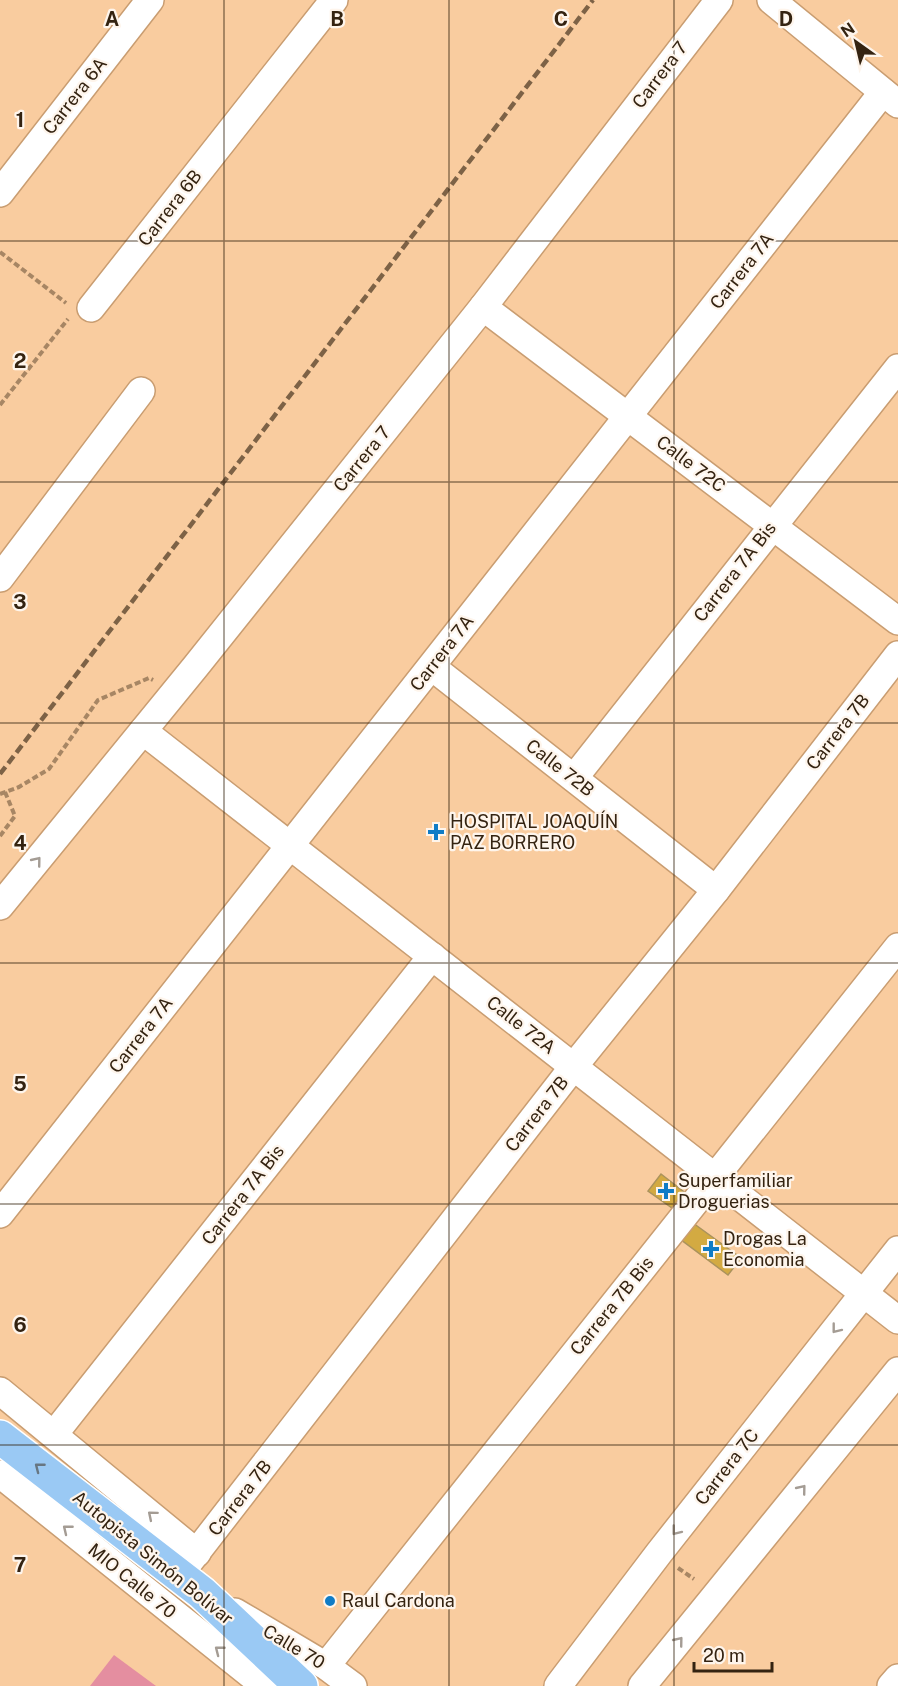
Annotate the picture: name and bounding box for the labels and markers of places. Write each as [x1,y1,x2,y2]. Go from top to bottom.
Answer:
place label: HOSPITAL JOAQUÍN PAZ BORRERO [450,810,618,853]
marker: HOSPITAL JOAQUÍN PAZ BORRERO [427,823,445,841]
place label: Superfamiliar Droguerias [678,1170,793,1212]
marker: Superfamiliar Droguerias [659,1184,673,1198]
place label: Drogas La Economia [723,1228,807,1270]
marker: Drogas La Economia [704,1242,718,1256]
place label: Raul Cardona [342,1590,455,1611]
marker: Raul Cardona [323,1594,337,1608]

